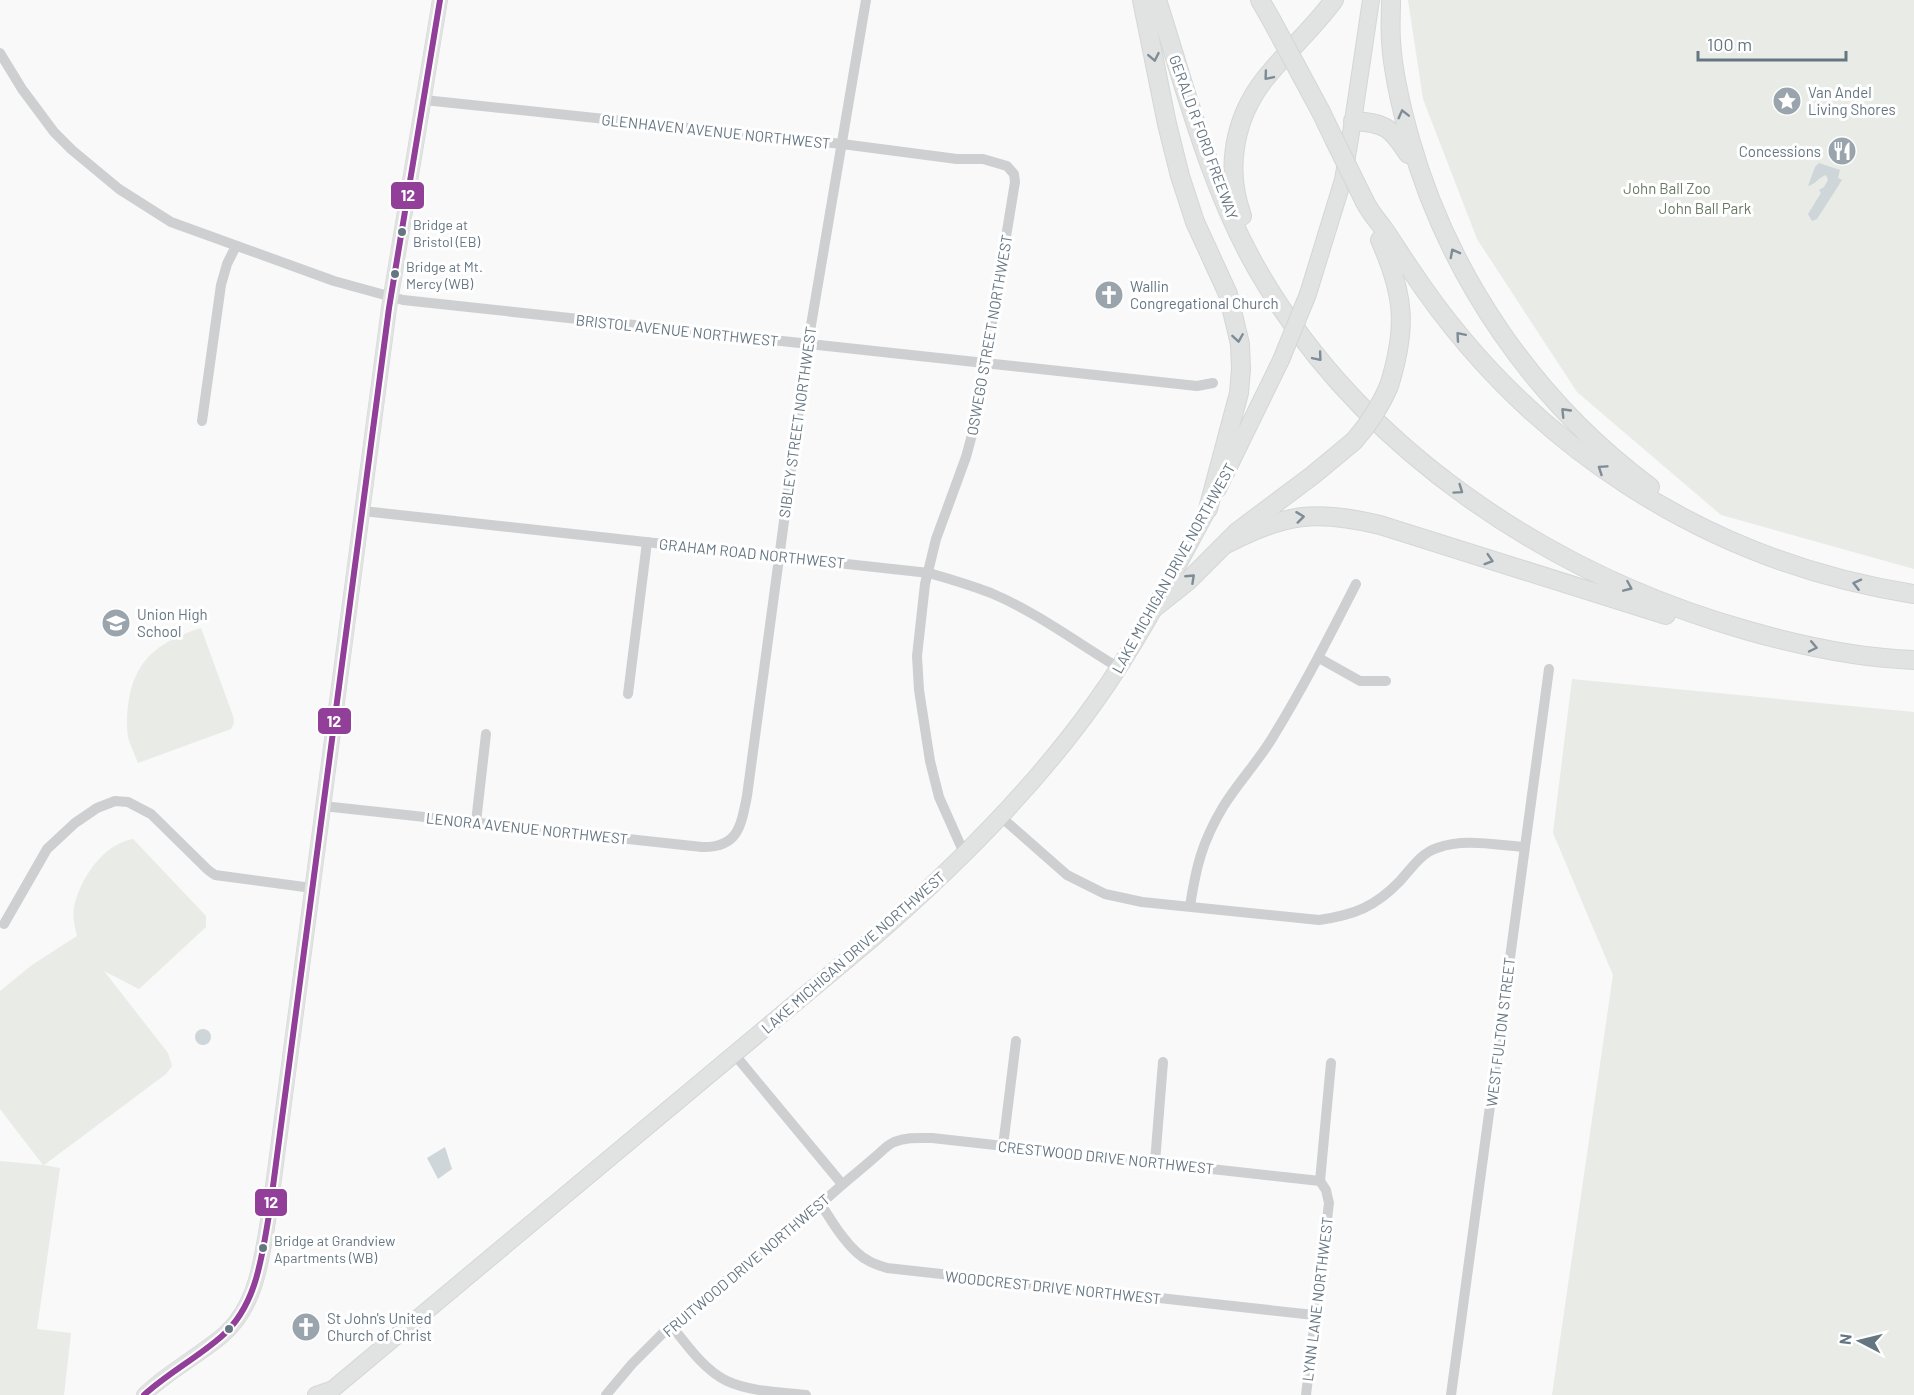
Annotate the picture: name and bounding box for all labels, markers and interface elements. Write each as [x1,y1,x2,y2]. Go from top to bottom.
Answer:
scale bar [1698,24,1846,62]
text: 100 m [1707,33,1752,55]
one-way arrow [1147,52,1160,62]
street label: GERALD R FORD FREEWAY [1166,52,1242,222]
one-way arrow [1265,69,1276,80]
place label: Van Andel Living Shores [1808,83,1896,118]
place icon: Van Andel Living Shores [1771,85,1803,117]
one-way arrow [1398,109,1410,120]
street label: GLENHAVEN AVENUE NORTHWEST [601,110,831,152]
restaurant icon: Concessions [1826,135,1858,167]
place label: Concessions [1739,142,1821,160]
park label: John Ball Zoo [1623,179,1711,197]
line badge: 12 [390,181,425,210]
text: 12 [401,185,415,204]
park label: John Ball Park [1659,199,1752,217]
place label: Bridge at Bristol (EB) [413,216,481,250]
marker: Bridge at Bristol (EB) [396,226,408,238]
street label: OSWEGO STREET NORTHWEST [962,233,1016,437]
one-way arrow [1450,249,1461,259]
place label: Bridge at Mt. Mercy (WB) [406,258,483,292]
marker: Bridge at Mt. Mercy (WB) [389,268,401,280]
place label: Wallin Congregational Church [1130,277,1279,312]
church icon: Wallin Congregational Church [1093,279,1125,311]
street label: BRISTOL AVENUE NORTHWEST [575,310,779,350]
street label: SIBLEY STREET NORTHWEST [775,325,819,519]
one-way arrow [1231,332,1244,342]
one-way arrow [1456,332,1467,343]
one-way arrow [1310,350,1321,361]
one-way arrow [1561,409,1572,419]
street label: LAKE MICHIGAN DRIVE NORTHWEST [1108,460,1238,676]
one-way arrow [1598,465,1609,476]
one-way arrow [1453,483,1464,494]
one-way arrow [1295,512,1305,524]
street label: GRAHAM ROAD NORTHWEST [658,534,846,572]
one-way arrow [1483,552,1494,565]
one-way arrow [1185,574,1195,585]
one-way arrow [1852,578,1862,591]
one-way arrow [1621,580,1632,592]
place label: Union High School [137,605,208,640]
school or university icon: Union High School [100,607,132,639]
one-way arrow [1808,640,1818,653]
line badge: 12 [317,707,352,735]
text: 12 [327,711,341,730]
street label: LENORA AVENUE NORTHWEST [425,808,629,848]
street label: LAKE MICHIGAN DRIVE NORTHWEST [758,867,948,1037]
street label: WEST FULTON STREET [1482,956,1518,1108]
street label: CRESTWOOD DRIVE NORTHWEST [997,1137,1215,1177]
line badge: 12 [254,1188,288,1217]
street label: FRUITWOOD DRIVE NORTHWEST [659,1190,833,1340]
text: 12 [264,1192,278,1211]
street label: LYNN LANE NORTHWEST [1298,1216,1336,1382]
place label: Bridge at Grandview Apartments (WB) [274,1232,395,1266]
marker: Bridge at Grandview Apartments (WB) [257,1242,269,1254]
street label: WOODCREST DRIVE NORTHWEST [944,1267,1162,1307]
place label: St John's United Church of Christ [327,1309,432,1344]
church icon: St John's United Church of Christ [290,1311,322,1343]
north arrow [1830,1311,1890,1371]
unlabelled marker [223,1323,235,1335]
text: N [1835,1333,1855,1346]

